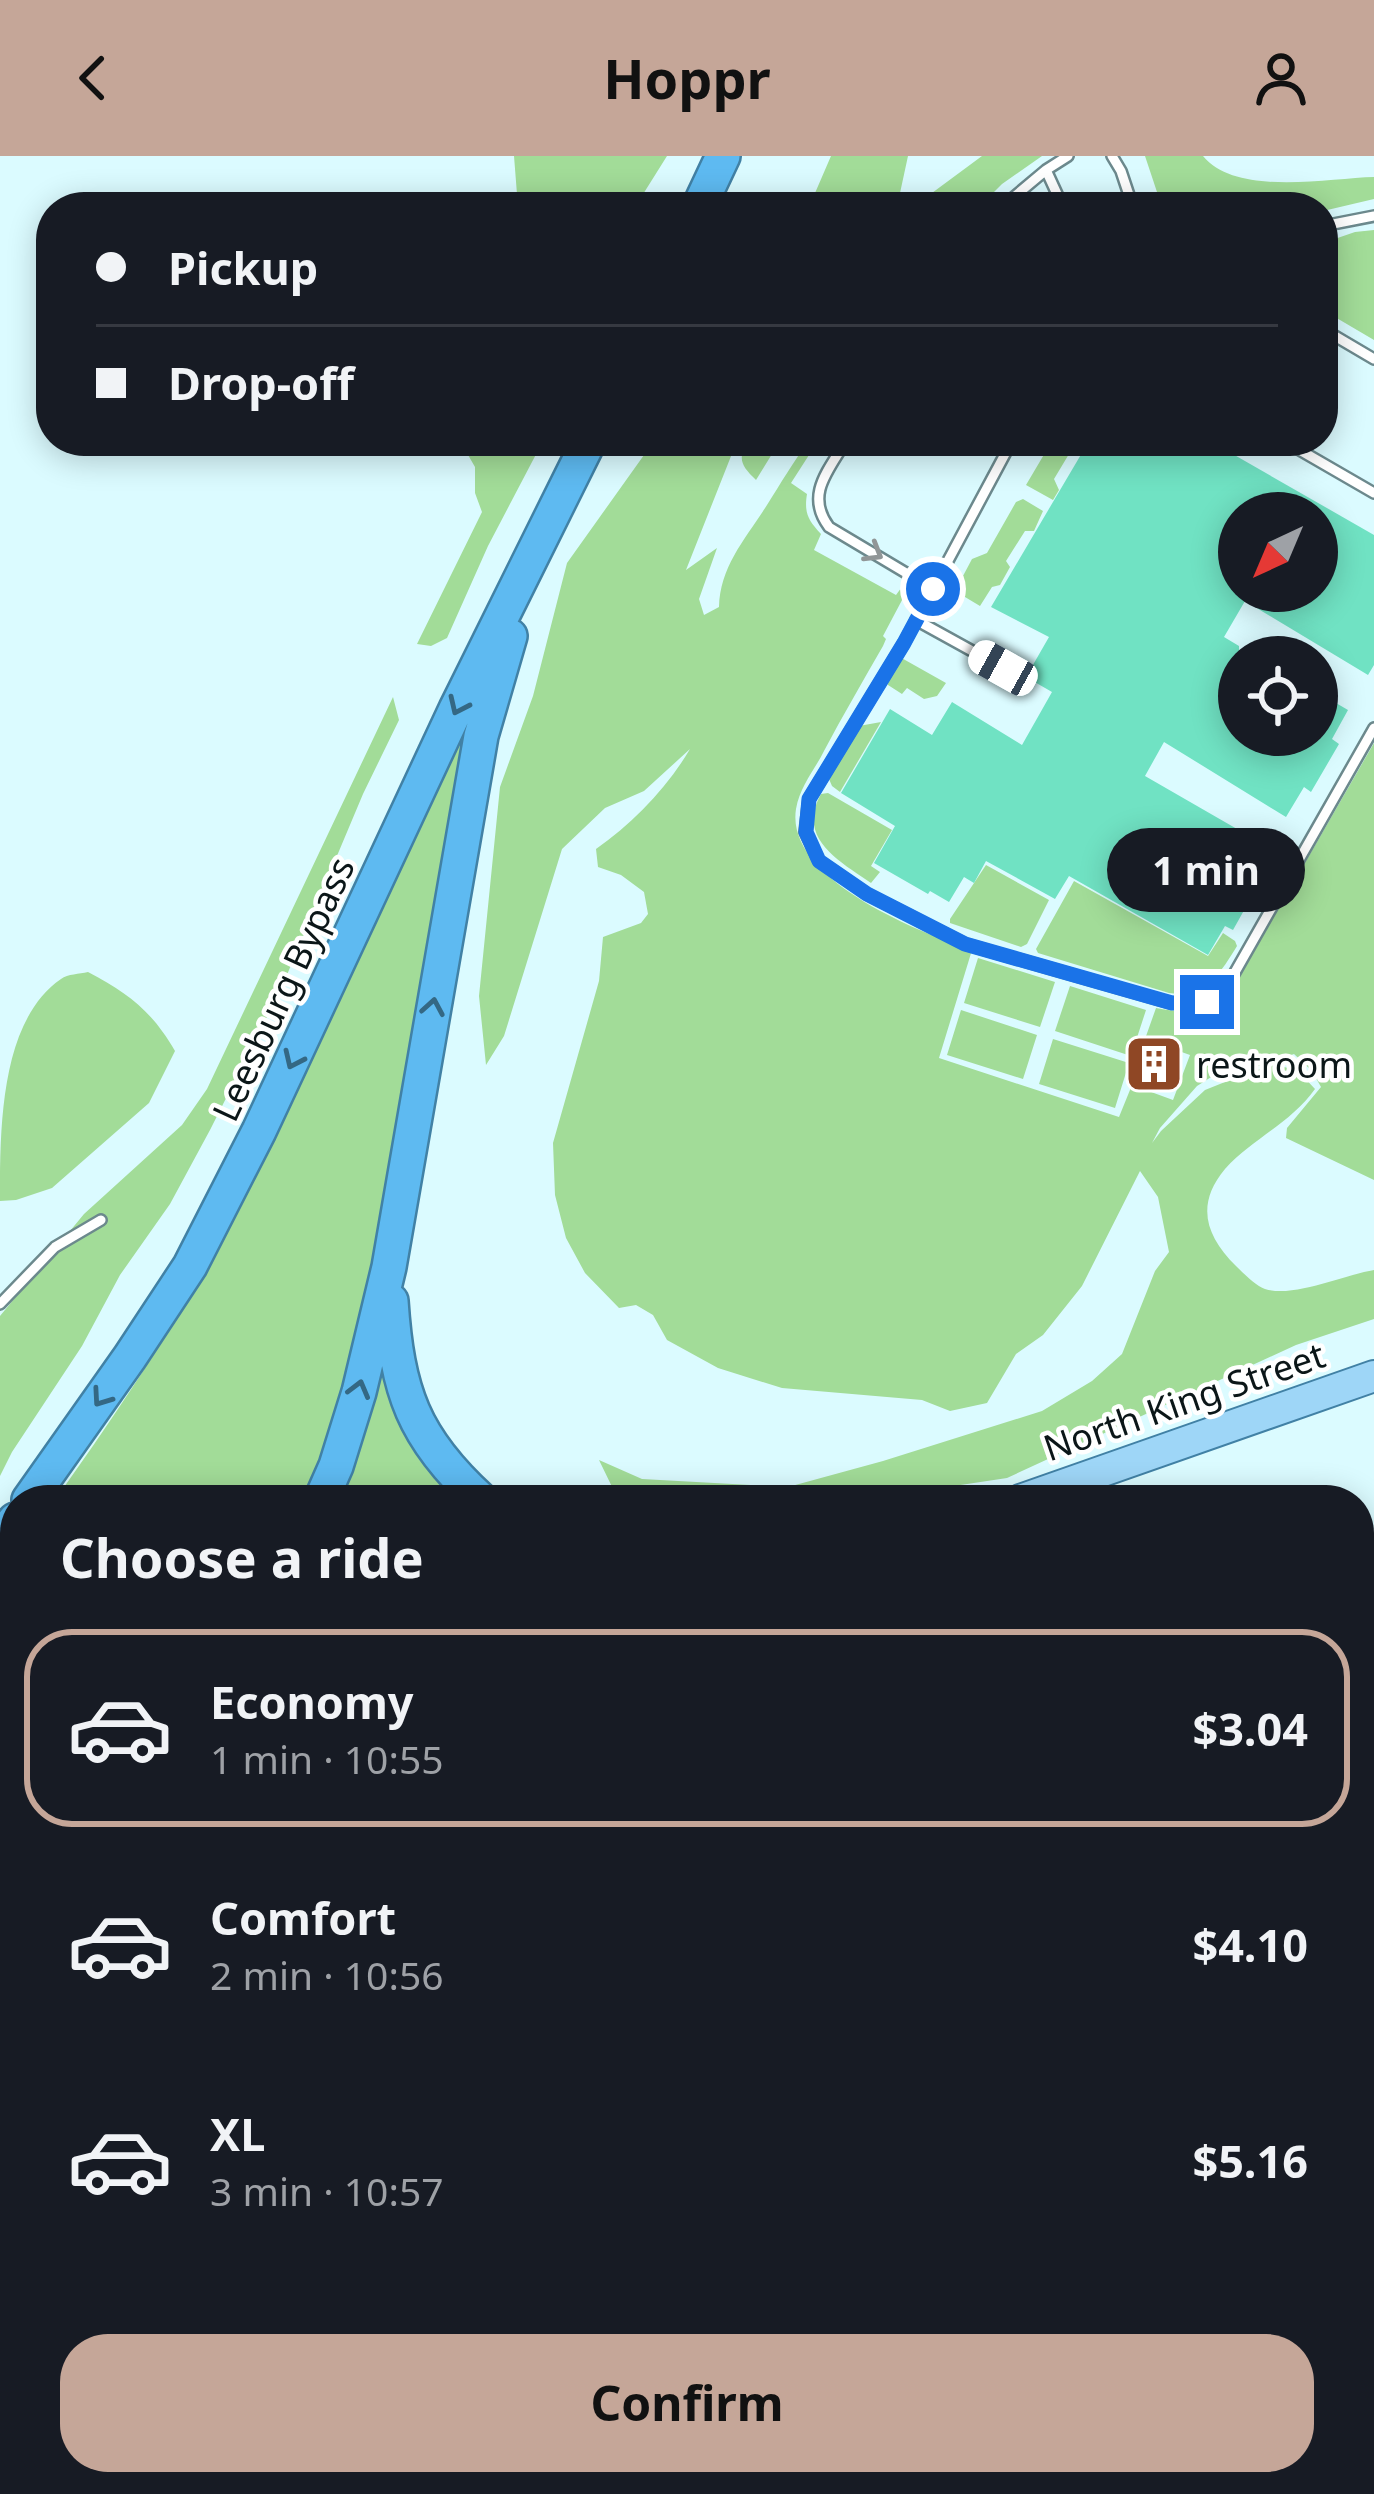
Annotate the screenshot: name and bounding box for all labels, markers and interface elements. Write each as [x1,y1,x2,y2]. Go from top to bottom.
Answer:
text: Hoppr [603,41,771,115]
icon: back [60,45,126,111]
icon: person [1248,45,1314,111]
text: Pickup [168,237,318,298]
text: Drop-off [168,352,354,413]
north arrow [1218,492,1338,612]
map controls [1218,492,1338,756]
one-way arrow [861,539,883,562]
route start [906,562,960,616]
car [963,635,1043,701]
button: locate [1218,636,1338,756]
one-way arrow [449,694,472,715]
callout: 1 min [1108,828,1306,912]
text: 1 min [1152,843,1260,896]
street label: Leesburg Bypass [200,849,366,1129]
route end [1180,975,1234,1029]
one-way arrow [419,997,445,1017]
building icon: restroom [1123,1033,1185,1095]
place label: restroom [1196,1040,1352,1089]
one-way arrow [284,1048,307,1069]
street label: North King Street [1037,1330,1331,1472]
one-way arrow [344,1380,369,1400]
one-way arrow [93,1385,115,1407]
text: Choose a ride [60,1520,424,1594]
text: Economy [210,1671,414,1732]
icon: car [66,1674,174,1782]
text: $3.04 [1192,1698,1308,1759]
text: 1 min · 10:55 [210,1732,444,1785]
text: Comfort [210,1887,396,1948]
icon: car [66,1890,174,1998]
text: $4.10 [1192,1914,1308,1975]
text: 2 min · 10:56 [210,1948,444,2001]
text: XL [210,2103,265,2164]
icon: car [66,2106,174,2214]
text: $5.16 [1192,2130,1308,2191]
text: 3 min · 10:57 [210,2164,444,2217]
button: Confirm [60,2334,1314,2472]

